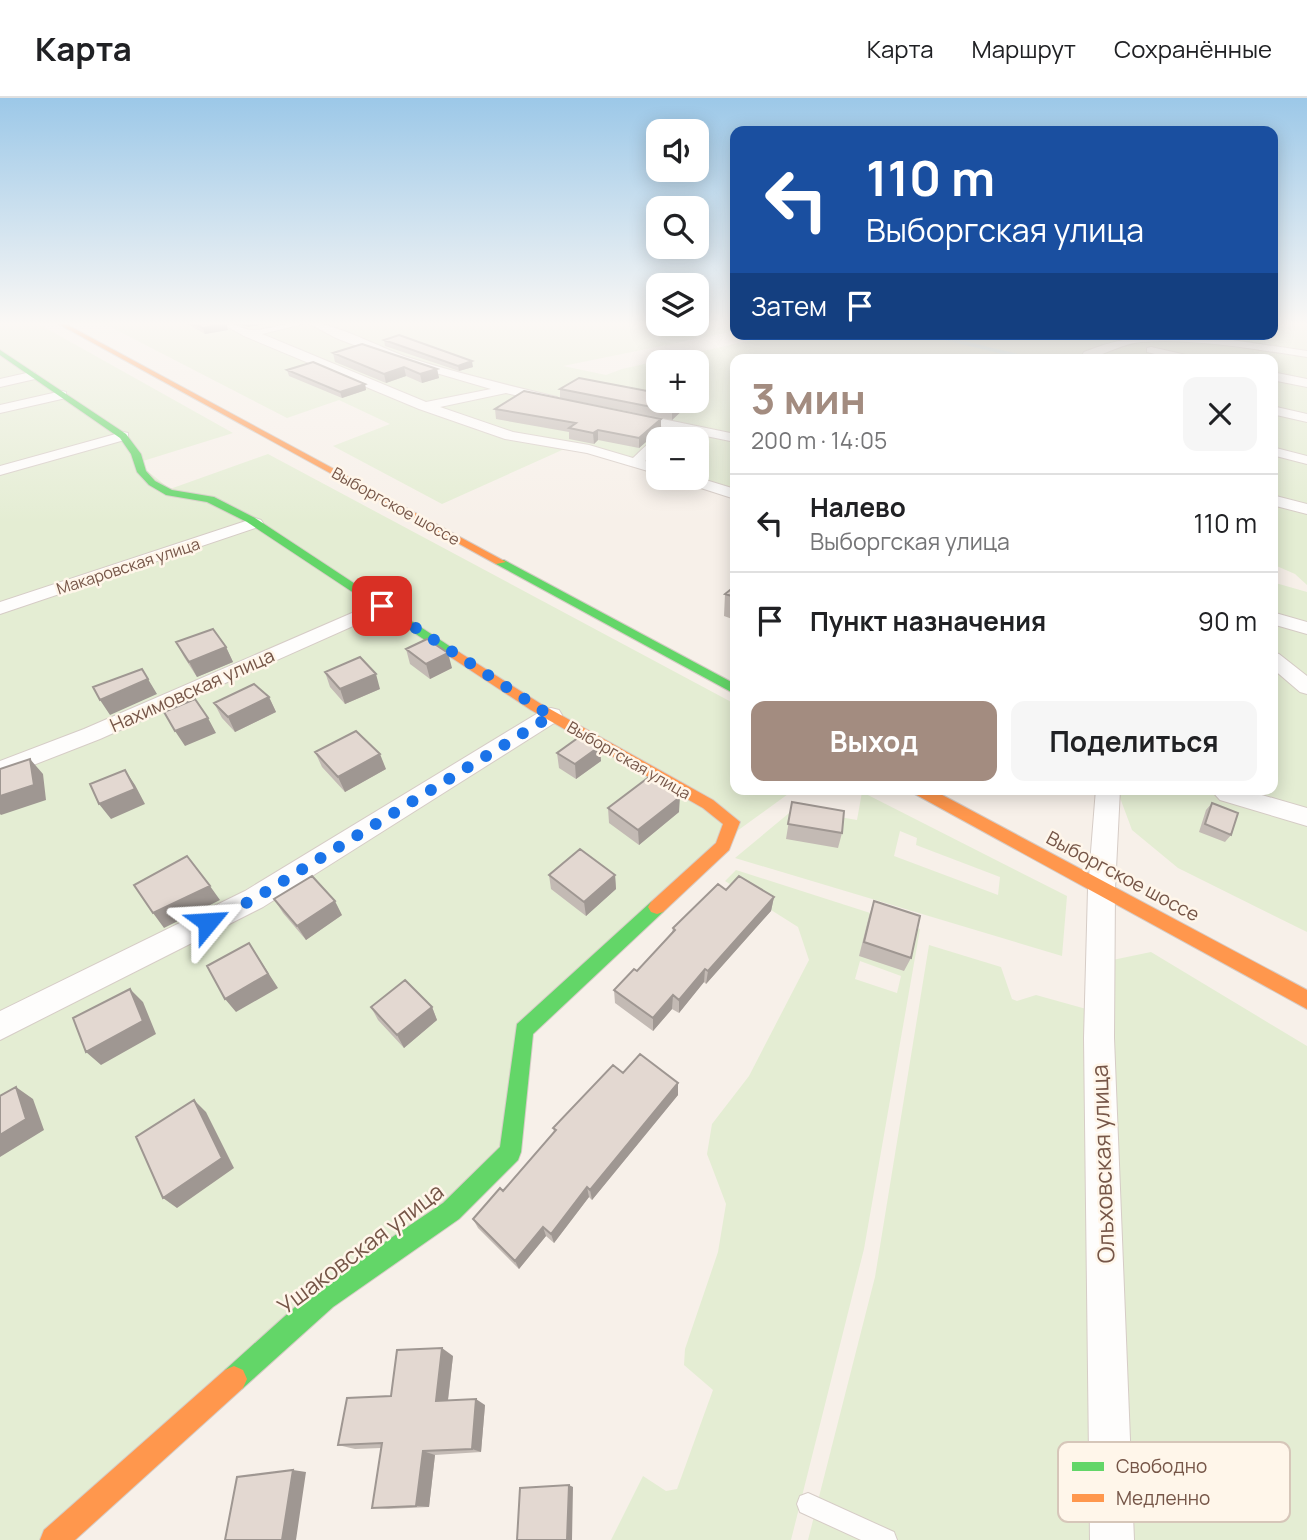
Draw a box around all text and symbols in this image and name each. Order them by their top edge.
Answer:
text: Карта [35,26,132,71]
text: Карта [867,32,934,65]
text: Маршрут [972,32,1076,65]
text: Сохранённые [1114,32,1272,65]
map controls [646,119,709,490]
button: sound [646,119,709,182]
text: 110 m [866,144,995,211]
icon: left [751,154,842,245]
button: search [646,196,709,259]
text: Выборгская улица [866,208,1144,252]
button: layers [646,273,709,336]
icon: arrive [841,287,879,325]
text: Затем [751,288,827,324]
button: + [646,350,709,413]
text: 3 мин [751,369,866,427]
button: close [1183,377,1257,451]
text: 200 m · 14:05 [751,424,887,456]
button: − [646,427,709,490]
street label: Выборгское шоссе [328,462,464,550]
text: Налево [810,489,906,525]
icon: left [751,504,789,542]
text: 110 m [1194,505,1257,541]
text: Выборгская улица [810,525,1010,557]
street label: Макаровская улица [53,532,203,600]
pin [352,576,412,636]
icon: arrive [363,587,401,625]
icon: arrive [751,602,789,640]
text: Пункт назначения [810,603,1046,639]
text: 90 m [1198,603,1257,639]
street label: Нахимовская улица [106,642,278,738]
button: Выход [751,701,997,781]
button: Поделиться [1011,701,1257,781]
street label: Выборгская улица [563,716,695,804]
street label: Выборгское шоссе [1042,825,1204,927]
position arrow [171,885,245,959]
street label: Ольховская улица [1083,1064,1121,1264]
street label: Ушаковская улица [270,1175,450,1321]
legend [1058,1442,1290,1522]
text: Свободно [1116,1453,1207,1479]
text: Медленно [1116,1485,1210,1511]

